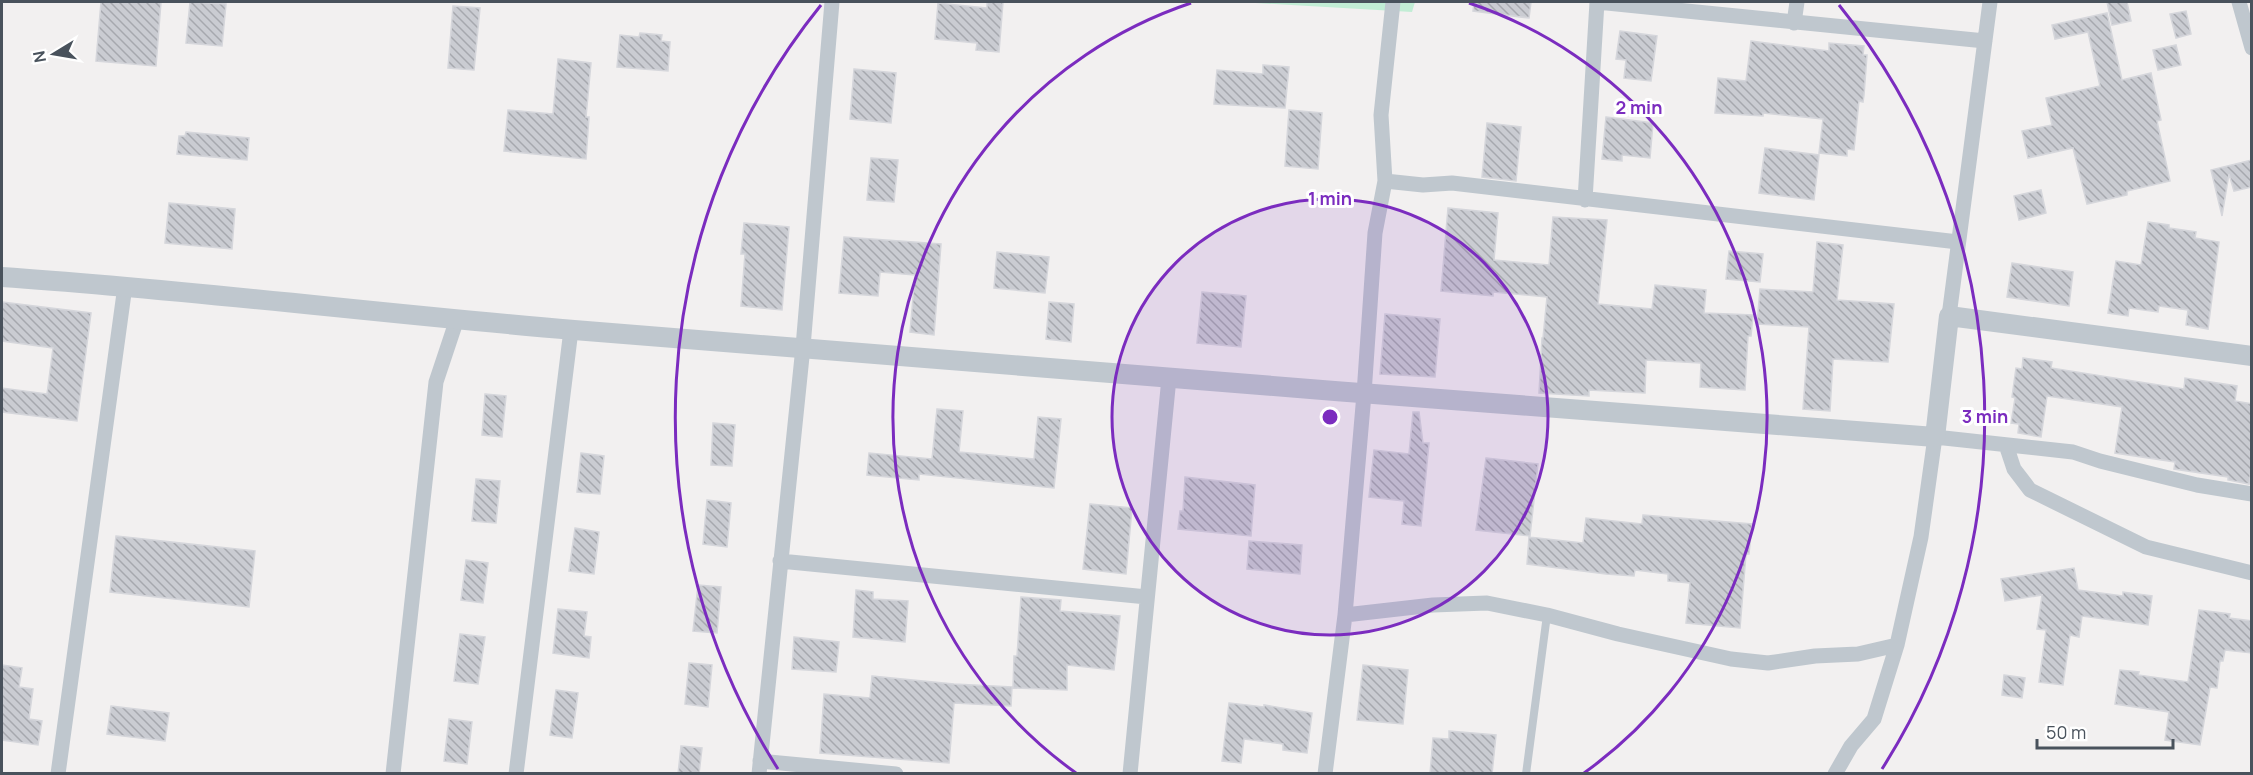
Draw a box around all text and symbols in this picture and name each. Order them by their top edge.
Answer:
north arrow [24,24,84,84]
text: N [27,49,51,65]
text: 2 min [1616,95,1662,119]
text: 1 min [1308,186,1352,210]
text: 3 min [1962,404,2008,428]
centre of rings [1320,407,1340,427]
scale bar [2037,712,2174,750]
text: 50 m [2046,720,2086,744]

